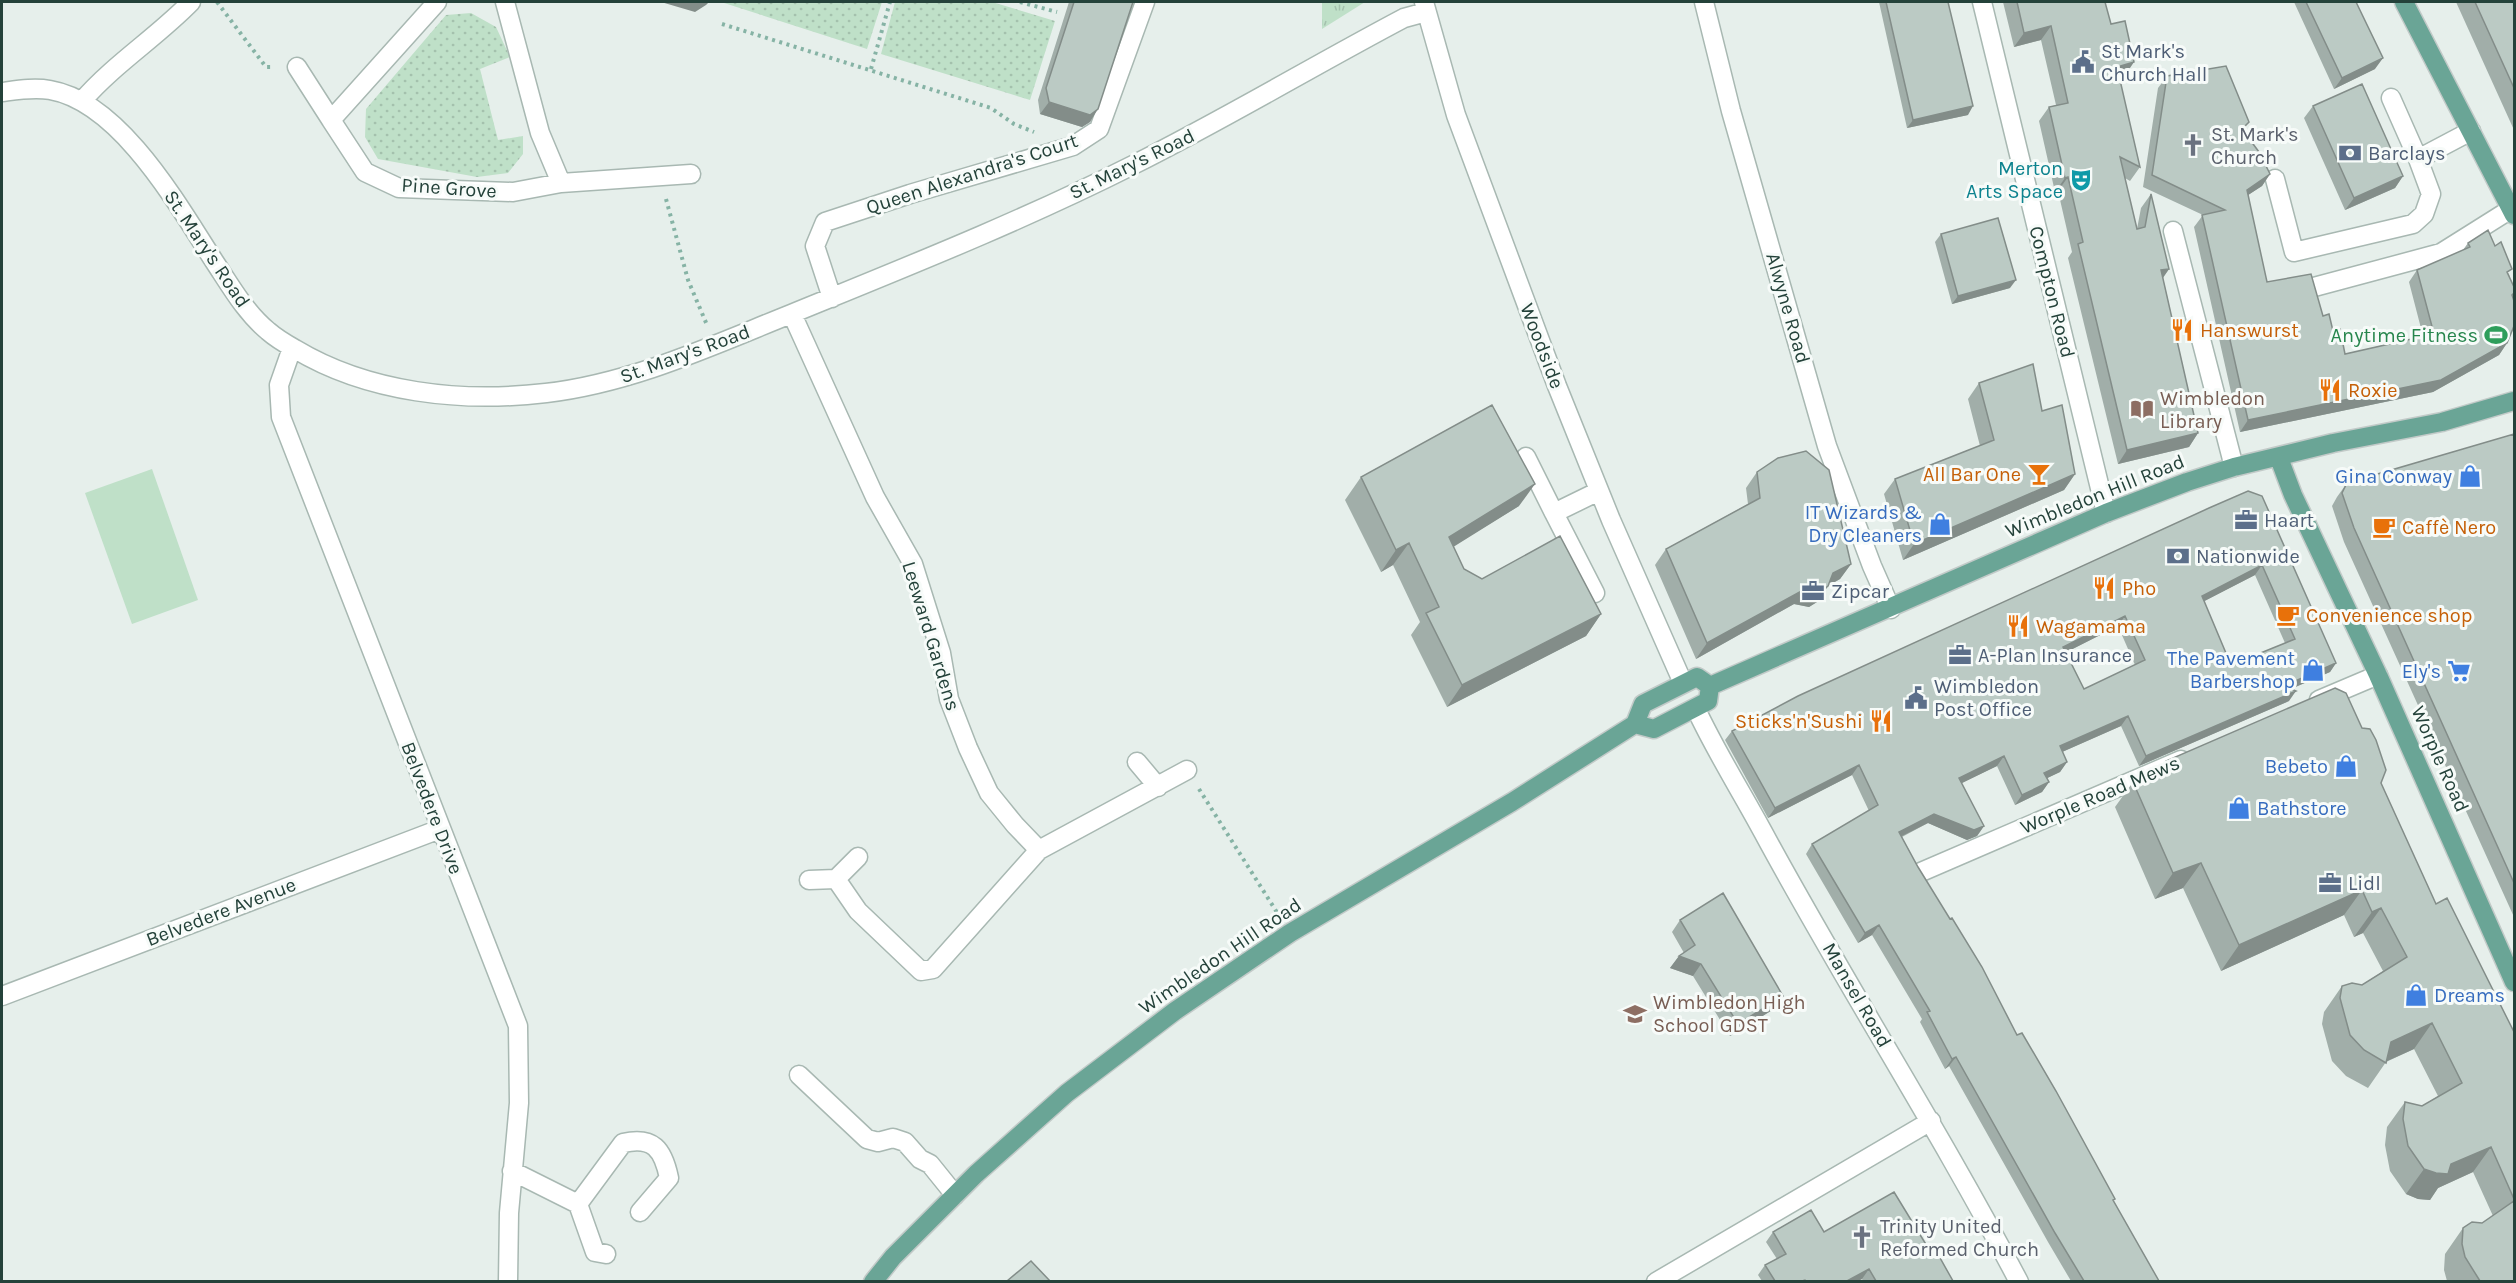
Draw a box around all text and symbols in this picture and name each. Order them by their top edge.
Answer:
place label: St Mark's Church Hall [2101,40,2207,86]
public building icon: St Mark's Church Hall [2070,49,2096,75]
place label: St. Mark's Church [2211,123,2299,169]
street label: St. Mary's Road [1066,124,1198,204]
street label: Queen Alexandra's Court [863,129,1081,219]
church icon: St. Mark's Church [2180,132,2206,158]
bank icon: Barclays [2337,140,2363,166]
place label: Barclays [2368,142,2445,165]
place label: Merton Arts Space [1966,157,2063,203]
theatre icon: Merton Arts Space [2068,167,2094,193]
street label: Pine Grove [401,173,497,203]
street label: St. Mary's Road [159,186,255,312]
street label: Compton Road [2025,224,2079,360]
street label: Alwyne Road [1761,250,1815,366]
street label: Woodside [1515,300,1569,392]
restaurant icon: Hanswurst [2169,317,2195,343]
place label: Hanswurst [2200,319,2299,342]
street label: St. Mary's Road [617,320,753,388]
sports icon: Anytime Fitness [2483,322,2509,348]
place label: Anytime Fitness [2331,324,2478,347]
restaurant icon: Roxie [2317,377,2343,403]
place label: Roxie [2348,379,2398,402]
place label: Wimbledon Library [2160,387,2265,433]
library icon: Wimbledon Library [2129,396,2155,422]
street label: Wimbledon Hill Road [2002,450,2188,542]
bar icon: All Bar One [2026,461,2052,487]
place label: All Bar One [1923,463,2021,486]
shop icon: Gina Conway [2457,463,2483,489]
place label: Gina Conway [2335,465,2452,488]
place label: IT Wizards & Dry Cleaners [1805,501,1922,547]
office icon: Haart [2233,507,2259,533]
place label: Haart [2264,509,2315,532]
shop icon: IT Wizards & Dry Cleaners [1927,511,1953,537]
cafe icon: Caffè Nero [2371,514,2397,540]
place label: Caffè Nero [2402,516,2496,539]
bank icon: Nationwide [2165,543,2191,569]
place label: Nationwide [2196,545,2300,568]
street label: Leeward Gardens [897,559,965,713]
restaurant icon: Pho [2091,575,2117,601]
place label: Pho [2122,577,2156,600]
office icon: Zipcar [1800,578,1826,604]
place label: Zipcar [1831,580,1890,603]
cafe icon: Convenience shop [2275,602,2301,628]
place label: Convenience shop [2306,604,2473,627]
restaurant icon: Wagamama [2005,613,2031,639]
place label: Wagamama [2036,615,2146,638]
office icon: A-Plan Insurance [1947,642,1973,668]
place label: A-Plan Insurance [1978,644,2132,667]
place label: The Pavement Barbershop [2167,647,2295,693]
shop icon: The Pavement Barbershop [2300,657,2326,683]
supermarket icon: Ely's [2446,658,2472,684]
place label: Ely's [2402,660,2441,683]
place label: Wimbledon Post Office [1934,675,2039,721]
public building icon: Wimbledon Post Office [1903,685,1929,711]
street label: Worple Road [2406,702,2474,816]
restaurant icon: Sticks'n'Sushi [1868,708,1894,734]
place label: Sticks'n'Sushi [1735,710,1863,733]
street label: Belvedere Drive [396,739,468,877]
street label: Worple Road Mews [2017,751,2183,839]
shop icon: Bebeto [2333,753,2359,779]
place label: Bebeto [2265,755,2328,778]
shop icon: Bathstore [2226,795,2252,821]
place label: Bathstore [2257,797,2347,820]
office icon: Lidl [2317,870,2343,896]
place label: Lidl [2348,872,2381,895]
street label: Belvedere Avenue [143,873,299,951]
street label: Wimbledon Hill Road [1134,893,1306,1019]
street label: Mansel Road [1818,938,1896,1052]
shop icon: Dreams [2403,982,2429,1008]
place label: Dreams [2434,984,2505,1007]
place label: Wimbledon High School GDST [1653,991,1806,1037]
school or university icon: Wimbledon High School GDST [1622,1001,1648,1027]
place label: Trinity United Reformed Church [1880,1215,2039,1261]
church icon: Trinity United Reformed Church [1849,1224,1875,1250]

